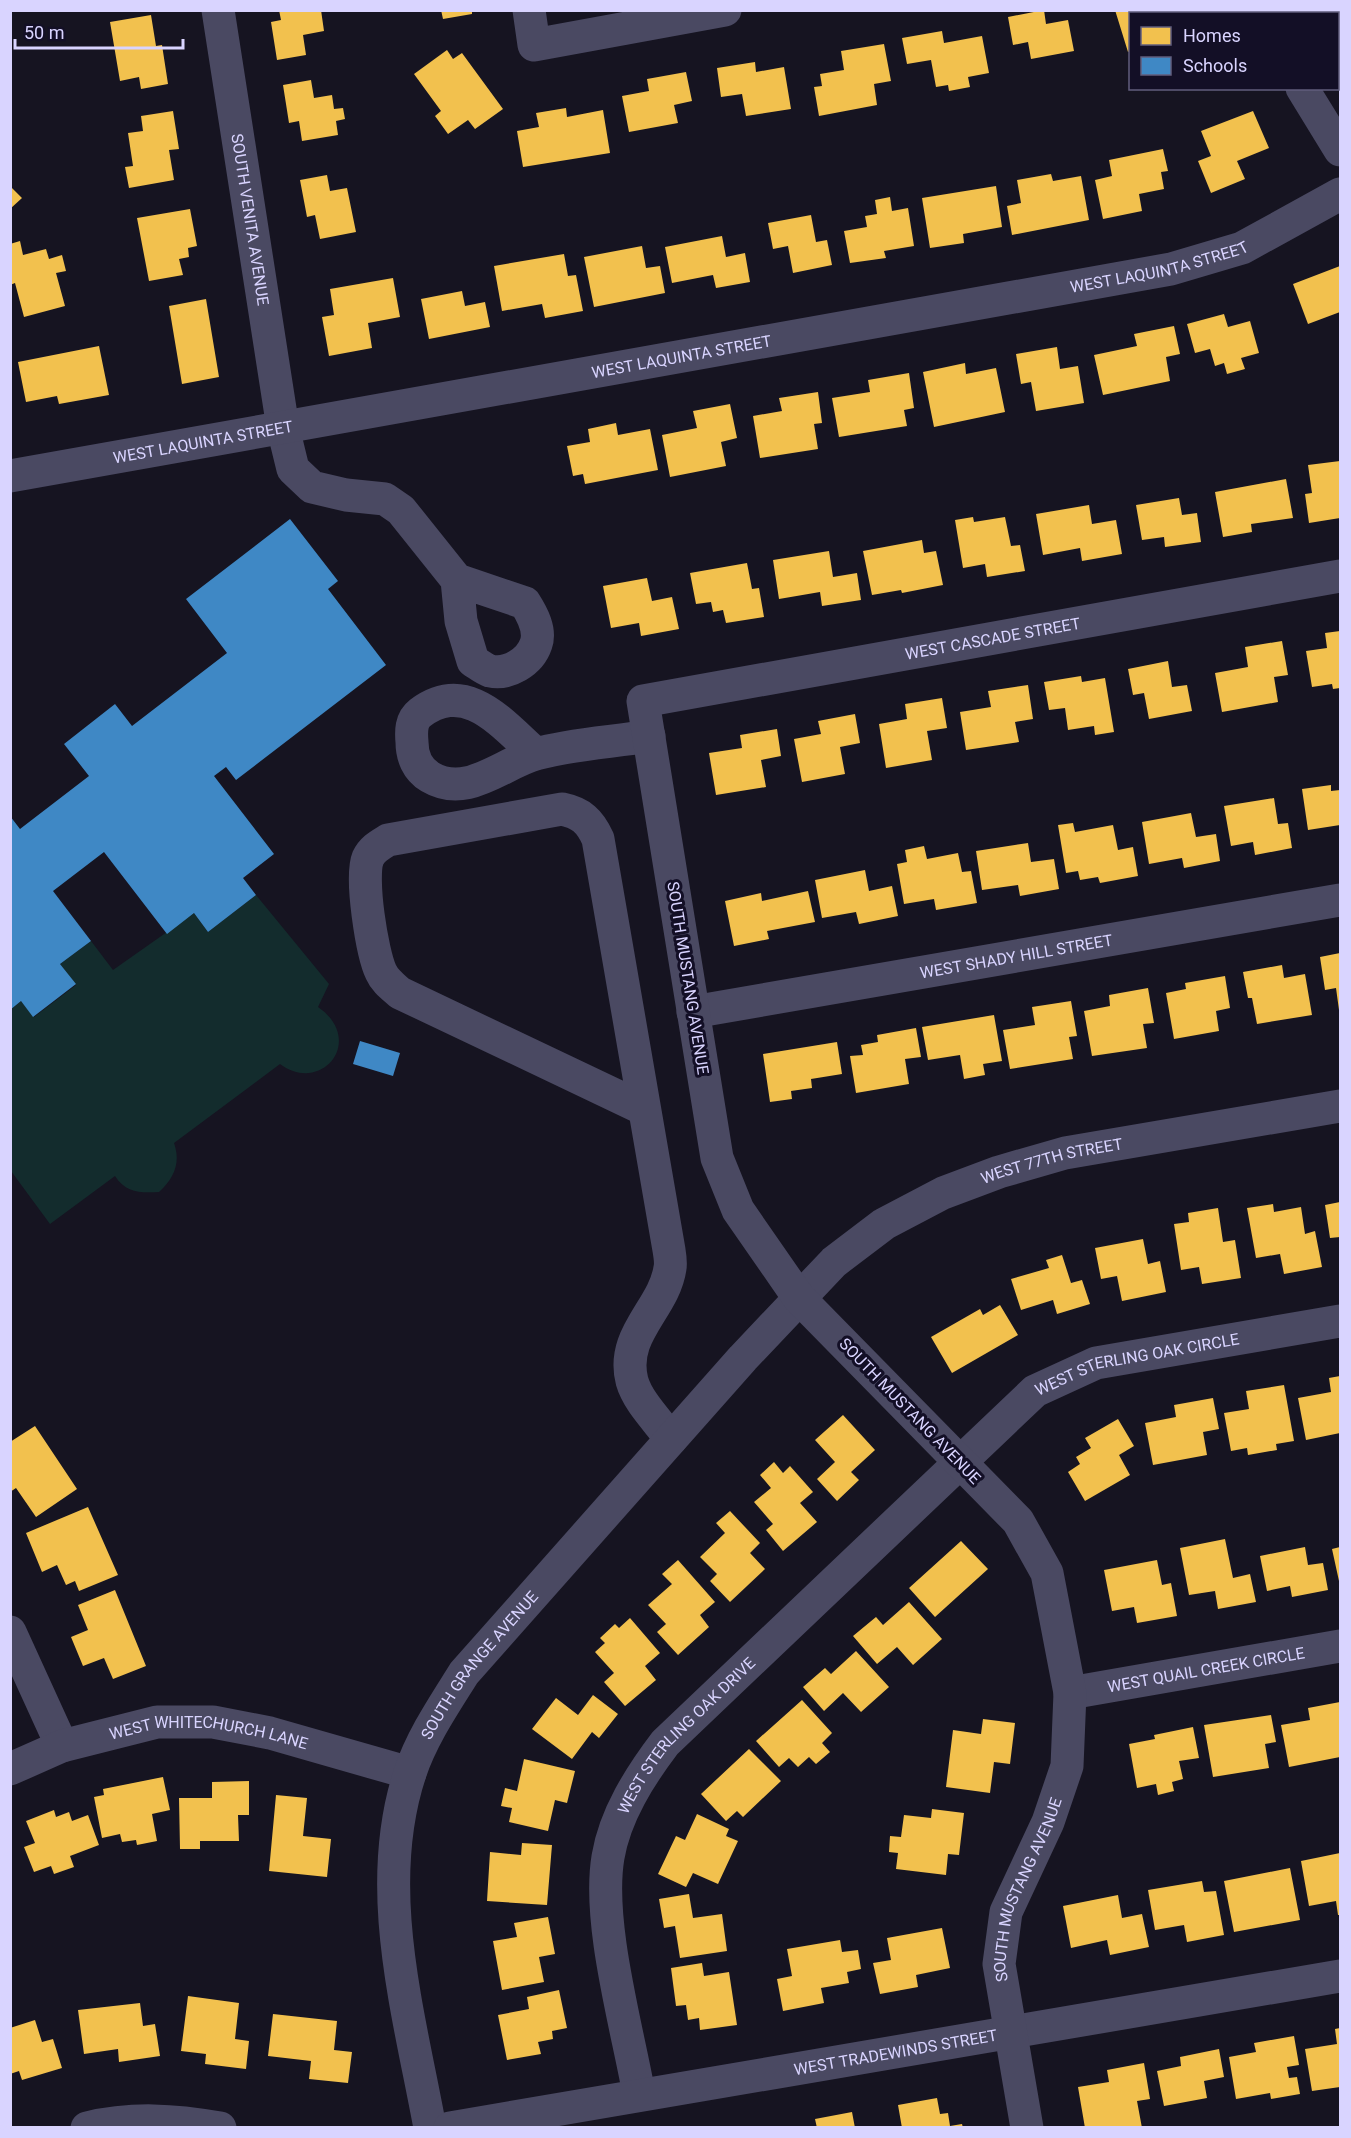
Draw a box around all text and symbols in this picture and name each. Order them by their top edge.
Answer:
scale bar [15,12,183,50]
legend [1129,12,1339,90]
text: 50 m [24,22,64,43]
text: Homes [1183,25,1241,46]
text: Schools [1183,55,1247,76]
street label: SOUTH VENITA AVENUE [228,132,273,307]
street label: WEST LAQUINTA STREET [1069,237,1252,296]
street label: WEST LAQUINTA STREET [590,331,773,382]
street label: WEST LAQUINTA STREET [112,416,295,467]
street label: WEST CASCADE STREET [904,613,1082,663]
street label: SOUTH MUSTANG AVENUE [663,880,713,1076]
street label: WEST SHADY HILL STREET [918,930,1114,982]
street label: WEST 77TH STREET [978,1134,1124,1188]
street label: WEST STERLING OAK CIRCLE [1032,1329,1241,1399]
street label: SOUTH MUSTANG AVENUE [835,1334,985,1488]
street label: SOUTH GRANGE AVENUE [417,1587,542,1743]
street label: WEST QUAIL CREEK CIRCLE [1106,1643,1306,1696]
street label: WEST STERLING OAK DRIVE [613,1653,759,1817]
street label: WEST WHITECHURCH LANE [107,1713,310,1753]
street label: SOUTH MUSTANG AVENUE [989,1795,1065,1983]
street label: WEST TRADEWINDS STREET [792,2025,999,2079]

